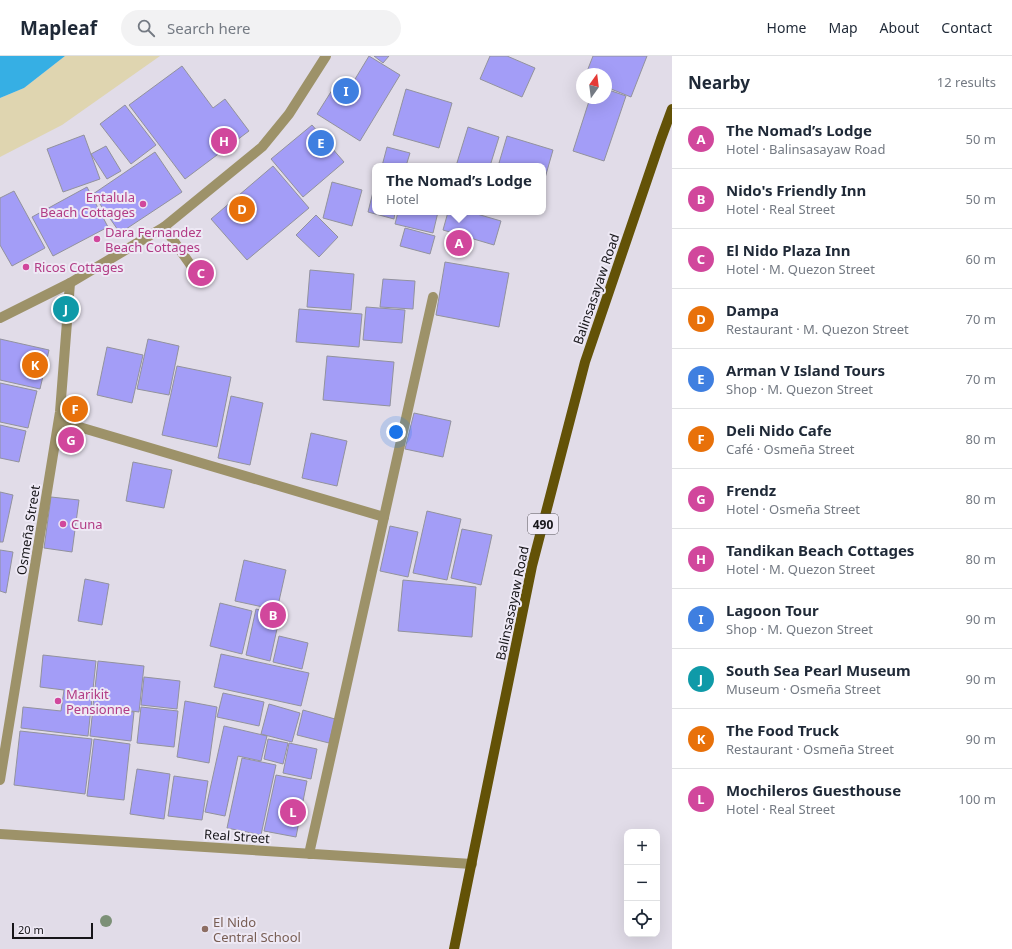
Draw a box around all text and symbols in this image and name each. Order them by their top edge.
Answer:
search box [121,10,401,46]
text: Mapleaf [20,15,97,41]
icon: search [135,17,157,39]
text: Search here [167,18,251,38]
text: Home [767,18,806,37]
text: Map [828,18,858,37]
text: About [880,18,919,37]
text: Contact [941,18,992,37]
north arrow [576,68,612,104]
text: Nearby [688,71,750,94]
text: 12 results [937,73,996,91]
pin: I [333,76,359,106]
text: The Nomad’s Lodge [726,120,872,140]
pin: H [211,126,237,156]
pin: E [308,128,334,158]
text: A [697,130,706,148]
text: 50 m [966,130,996,148]
text: Hotel · Balinsasayaw Road [726,140,885,158]
popup [372,163,546,215]
text: The Nomad’s Lodge [386,170,532,190]
text: Nido's Friendly Inn [726,180,866,200]
place label: Entalula Beach Cottages [40,188,135,221]
text: Hotel [386,190,419,208]
text: B [697,190,705,208]
text: 50 m [966,190,996,208]
pin: D [229,194,255,224]
marker: Entalula Beach Cottages [138,199,148,209]
text: Hotel · Real Street [726,200,835,218]
place label: Dara Fernandez Beach Cottages [105,223,202,256]
pin: A [446,228,472,258]
street label: Balinsasayaw Road [569,231,623,347]
marker: Dara Fernandez Beach Cottages [92,234,102,244]
text: El Nido Plaza Inn [726,240,851,260]
text: C [697,250,705,268]
text: 60 m [966,250,996,268]
place label: Ricos Cottages [34,258,123,276]
pin: C [188,258,214,288]
text: Hotel · M. Quezon Street [726,260,875,278]
marker: Ricos Cottages [21,262,31,272]
pin: J [53,294,79,324]
text: Dampa [726,300,779,320]
text: D [696,310,706,328]
text: 70 m [966,310,996,328]
text: Restaurant · M. Quezon Street [726,320,909,338]
pin: K [22,350,48,380]
text: Arman V Island Tours [726,360,885,380]
text: E [697,370,705,388]
text: 70 m [966,370,996,388]
text: Shop · M. Quezon Street [726,380,873,398]
pin: F [62,394,88,424]
text: Deli Nido Cafe [726,420,832,440]
your location [386,422,406,442]
pin: G [58,425,84,455]
text: F [697,430,705,448]
text: 80 m [966,430,996,448]
text: Café · Osmeña Street [726,440,854,458]
text: Frendz [726,480,776,500]
street label: Osmeña Street [12,483,44,576]
text: G [696,490,706,508]
text: 80 m [966,490,996,508]
text: Hotel · Osmeña Street [726,500,860,518]
road number: 490 [528,514,558,534]
place label: Cuna [71,515,103,533]
marker: Cuna [58,519,68,529]
text: Tandikan Beach Cottages [726,540,914,560]
street label: Balinsasayaw Road [491,544,533,662]
text: H [696,550,706,568]
text: 80 m [966,550,996,568]
text: Hotel · M. Quezon Street [726,560,875,578]
pin: B [260,600,286,630]
text: Lagoon Tour [726,600,819,620]
text: I [698,610,704,628]
text: 90 m [966,610,996,628]
text: Shop · M. Quezon Street [726,620,873,638]
text: South Sea Pearl Museum [726,660,911,680]
text: J [699,670,703,688]
text: 90 m [966,670,996,688]
text: Museum · Osmeña Street [726,680,881,698]
place label: Marikit Pensionne [66,685,130,718]
marker: Marikit Pensionne [53,696,63,706]
text: The Food Truck [726,720,839,740]
text: K [697,730,705,748]
text: 90 m [966,730,996,748]
text: Restaurant · Osmeña Street [726,740,894,758]
text: Mochileros Guesthouse [726,780,901,800]
text: L [697,790,705,808]
text: 100 m [958,790,996,808]
pin: L [280,797,306,827]
text: Hotel · Real Street [726,800,835,818]
street label: Real Street [204,825,271,847]
map controls [624,829,660,937]
button: + [624,829,660,865]
button: − [624,865,660,901]
button: locate [624,901,660,937]
place label: El Nido Central School [213,913,301,946]
scale bar [12,921,93,940]
text: 20 m [18,922,44,937]
marker: El Nido Central School [200,924,210,934]

